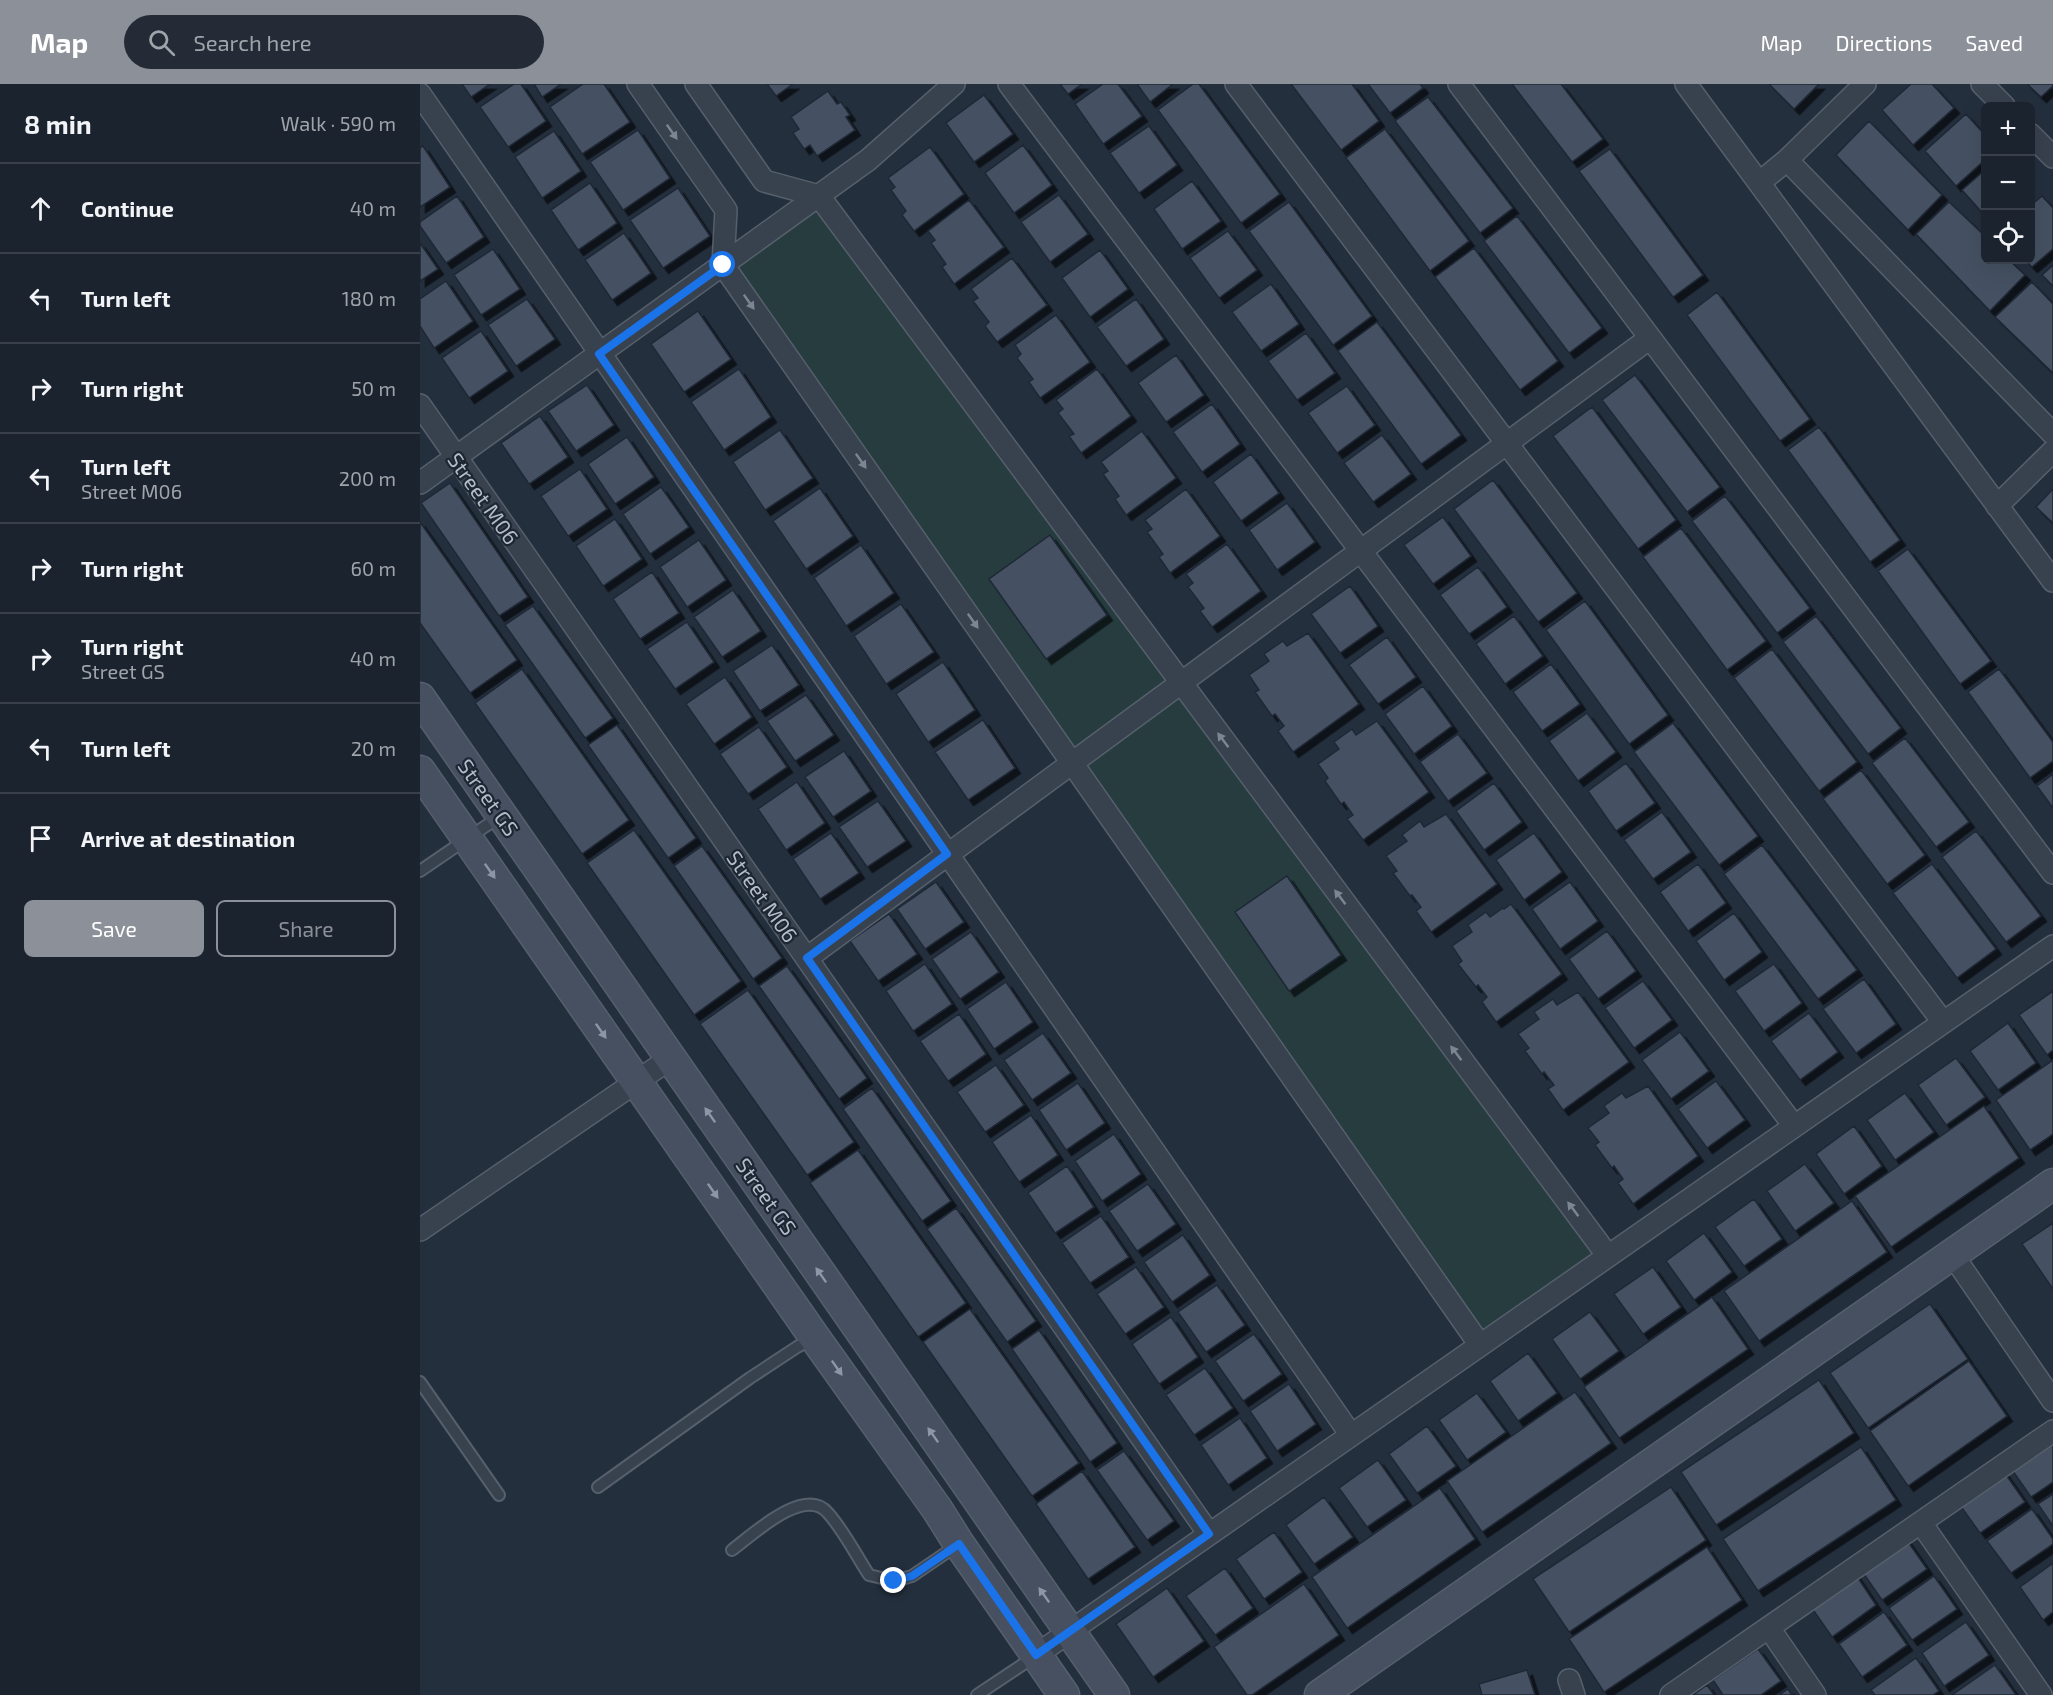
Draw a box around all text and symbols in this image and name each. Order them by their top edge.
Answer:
search box [124,15,544,69]
text: Map [30,25,88,59]
icon: search [145,26,178,59]
text: Search here [193,29,312,55]
text: Map [1760,30,1803,55]
text: Directions [1836,30,1932,55]
text: Saved [1965,30,2023,55]
map controls [1981,102,2035,264]
button: + [1981,102,2035,156]
text: 8 min [24,108,92,139]
text: Walk · 590 m [281,111,396,135]
one-way arrow [666,124,677,140]
button: − [1981,156,2035,210]
icon: ahead [24,192,57,225]
text: Continue [81,195,174,221]
text: 40 m [350,196,396,220]
button: locate [1981,210,2035,264]
route start [709,251,735,277]
icon: left [24,282,57,315]
text: Turn left [81,285,170,311]
text: 180 m [342,286,396,310]
one-way arrow [743,293,755,309]
icon: right [24,372,57,405]
text: Turn right [81,375,183,401]
text: 50 m [351,376,396,400]
street label: Street M06 [443,447,525,549]
text: Turn left [81,453,170,479]
one-way arrow [855,453,867,469]
icon: left [24,462,57,495]
text: 200 m [339,466,396,490]
text: Street M06 [81,479,182,503]
icon: right [24,552,57,585]
text: Turn right [81,555,183,581]
text: 60 m [351,556,396,580]
one-way arrow [967,613,978,629]
text: Turn right [81,633,183,659]
icon: right [24,642,57,675]
text: 40 m [350,646,396,670]
text: Street GS [81,659,165,683]
icon: left [24,732,57,765]
one-way arrow [1217,733,1229,749]
text: Turn left [81,735,170,761]
text: 20 m [351,736,396,760]
street label: Street GS [454,754,524,840]
icon: arrive [24,822,57,855]
text: Arrive at destination [81,825,295,851]
street label: Street M06 [722,845,804,947]
one-way arrow [484,863,495,879]
one-way arrow [1334,889,1346,904]
button: Save [24,900,204,957]
button: Share [216,900,396,957]
one-way arrow [595,1023,606,1039]
one-way arrow [1450,1045,1462,1061]
one-way arrow [705,1107,716,1123]
street label: Street GS [732,1153,802,1239]
one-way arrow [707,1183,718,1199]
one-way arrow [1567,1202,1579,1217]
one-way arrow [816,1267,827,1283]
one-way arrow [831,1359,843,1375]
one-way arrow [928,1427,939,1443]
route end [880,1567,906,1593]
one-way arrow [1038,1588,1050,1604]

